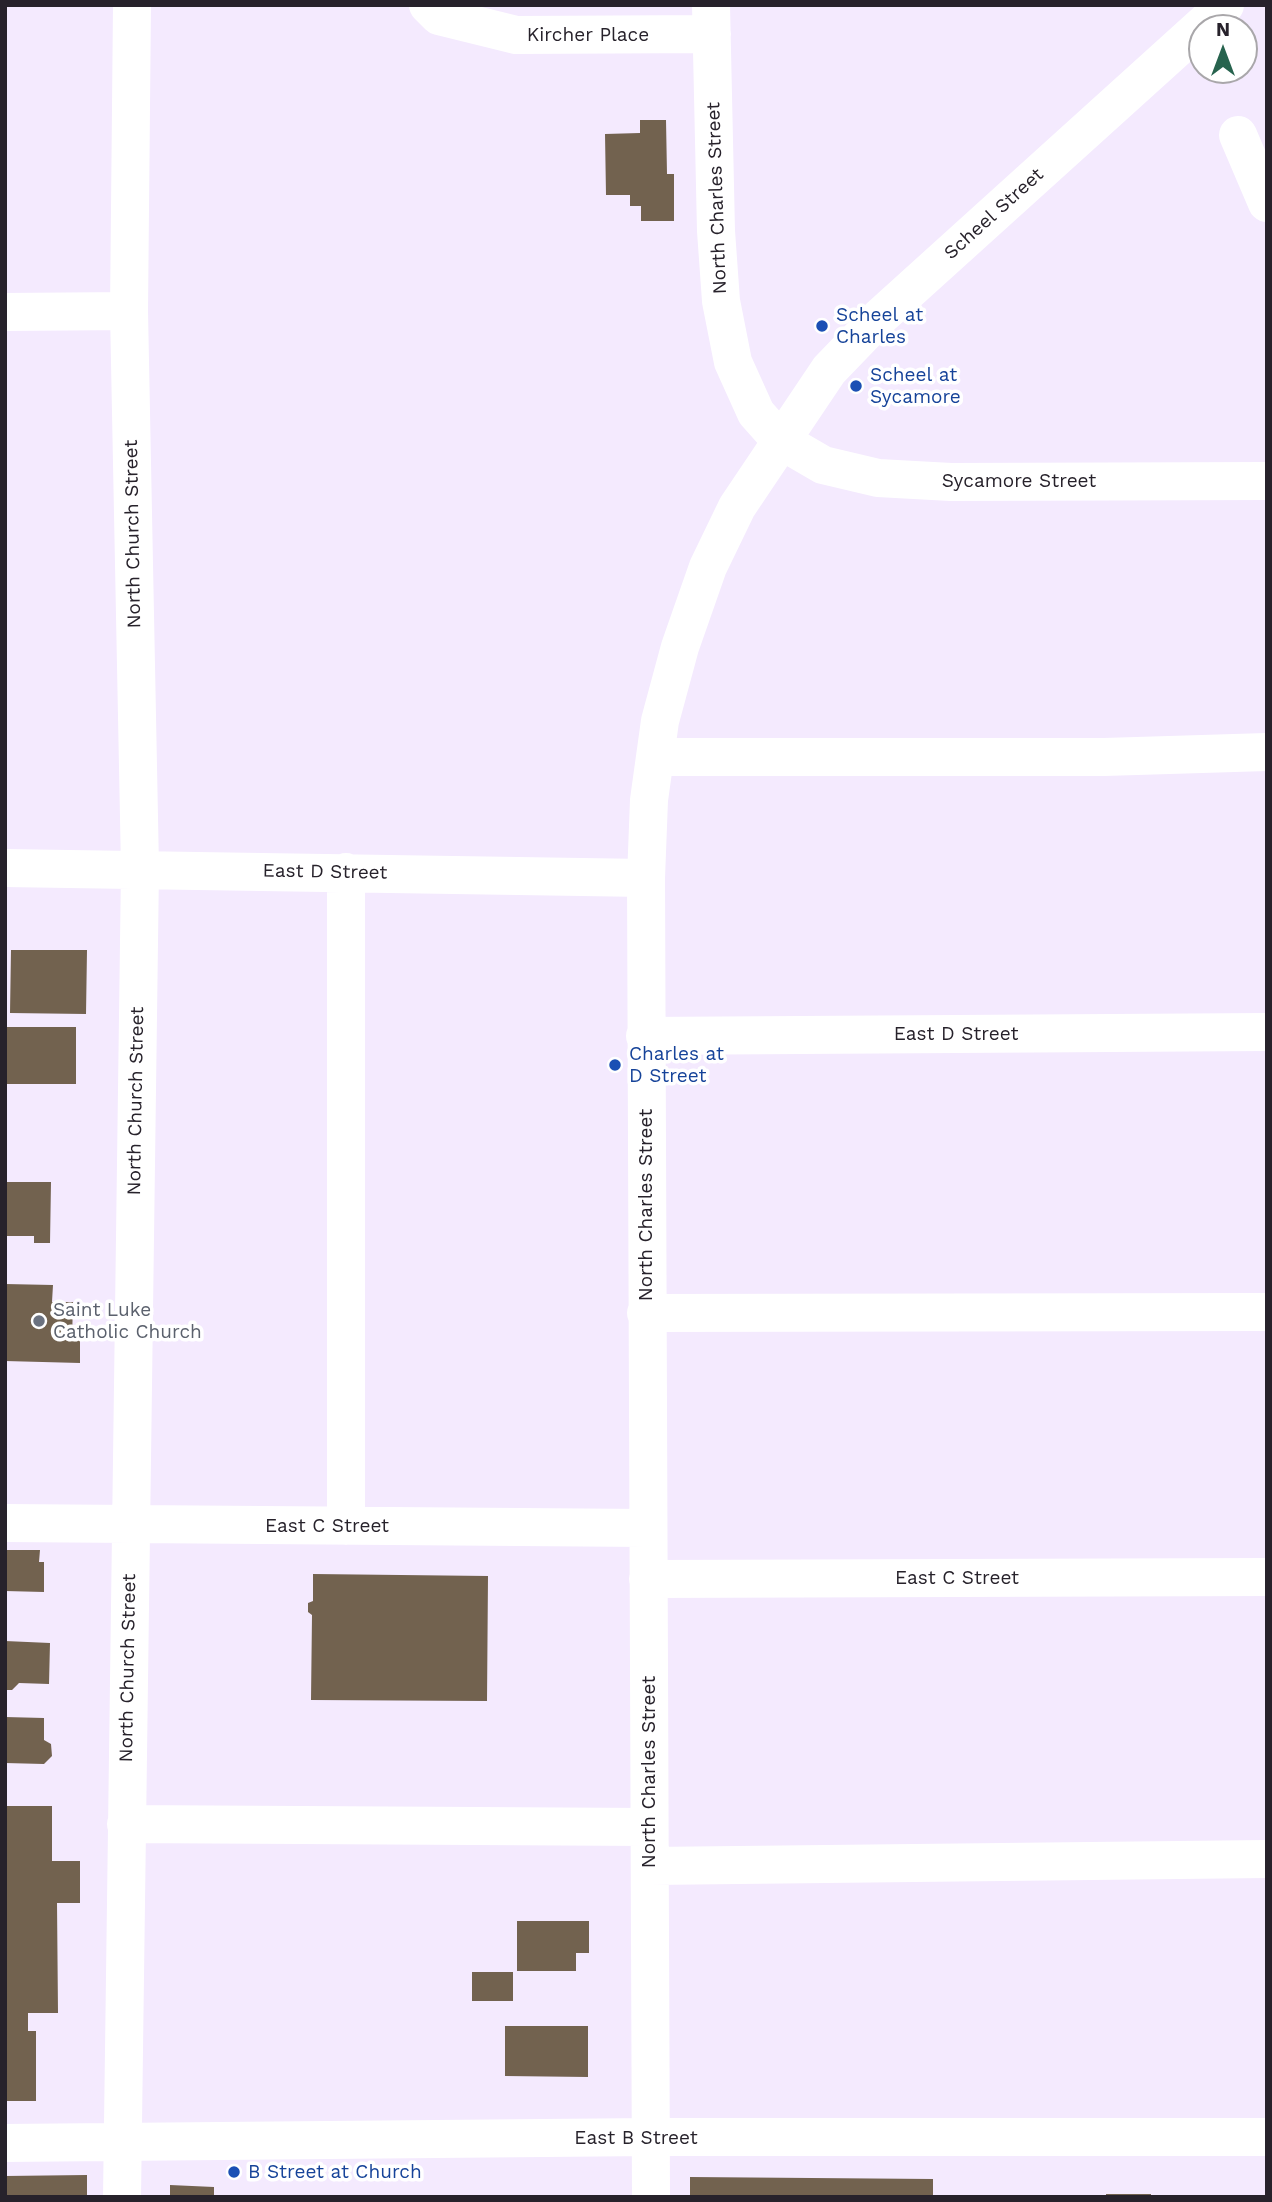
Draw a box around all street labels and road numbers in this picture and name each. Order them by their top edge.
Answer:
street label: Kircher Place [527,24,649,46]
street label: North Charles Street [702,101,732,295]
street label: Scheel Street [940,163,1048,265]
street label: North Church Street [120,440,146,628]
street label: Sycamore Street [942,470,1096,492]
street label: East D Street [262,860,388,884]
street label: North Church Street [123,1007,149,1195]
street label: East D Street [894,1023,1018,1045]
street label: North Charles Street [635,1109,657,1301]
street label: East C Street [265,1515,389,1537]
street label: East C Street [895,1567,1019,1589]
street label: North Church Street [115,1574,141,1762]
street label: North Charles Street [638,1676,660,1868]
street label: East B Street [574,2127,698,2149]

